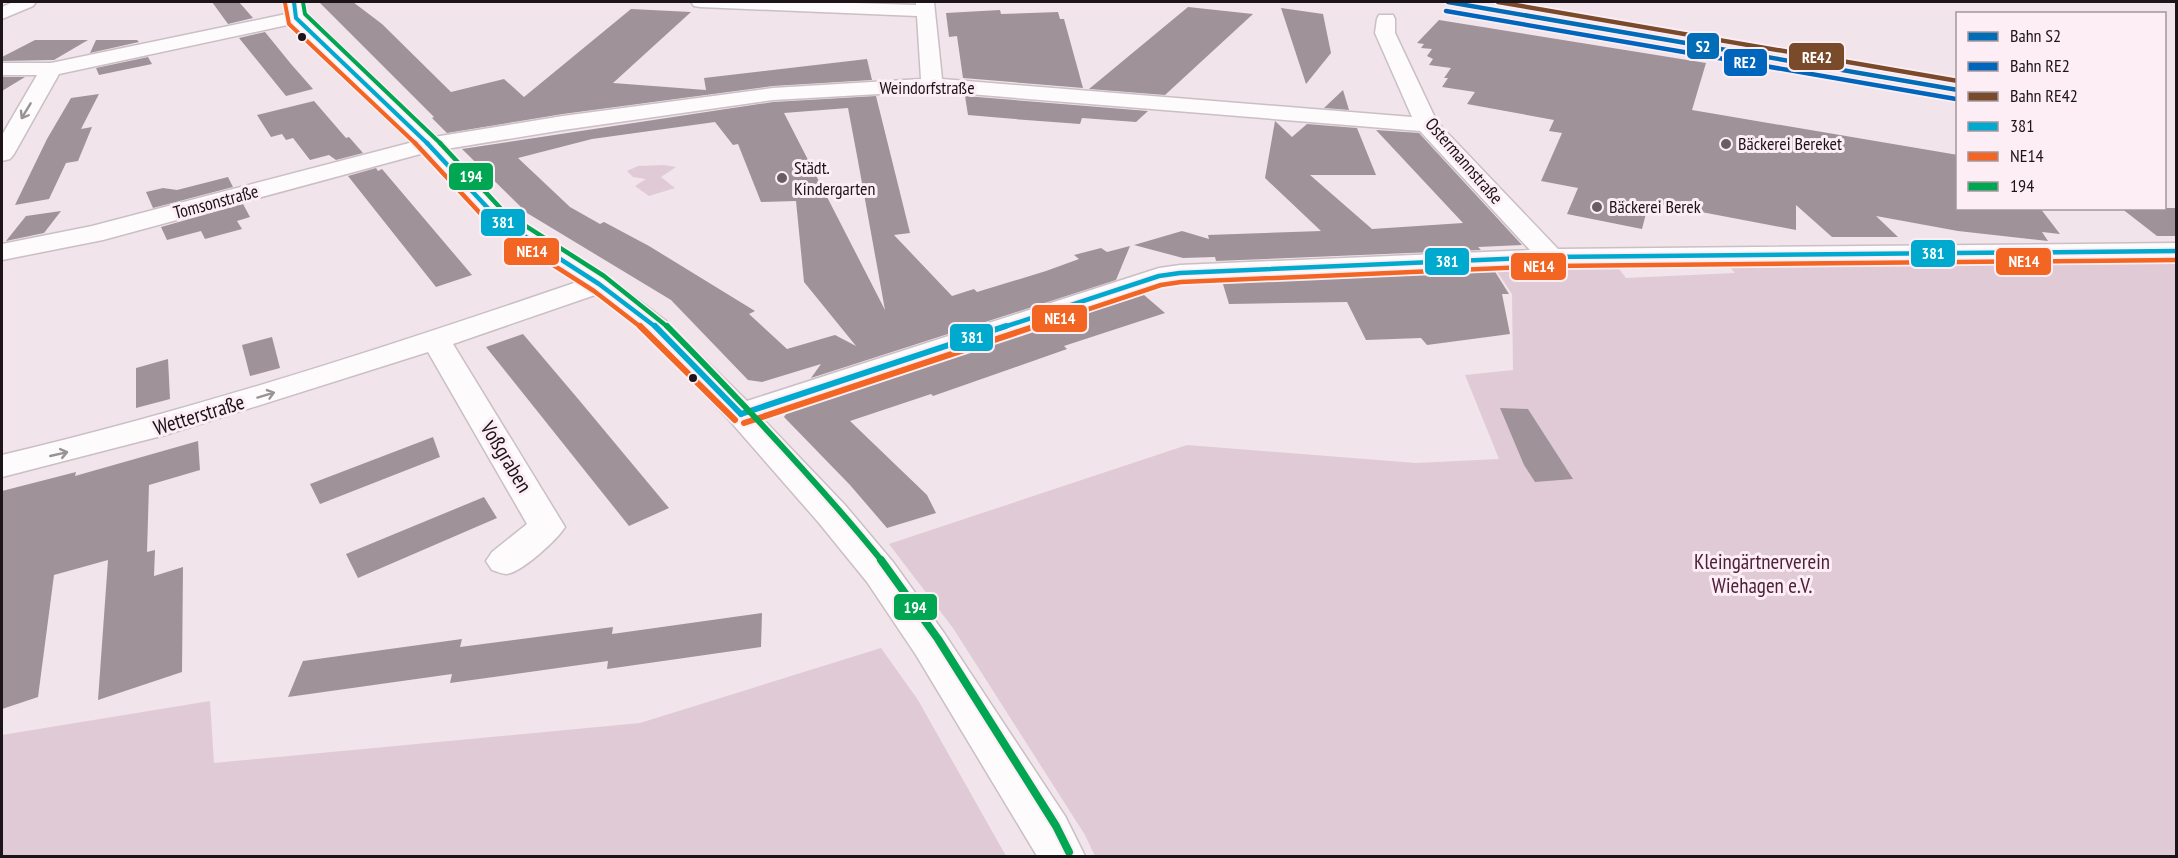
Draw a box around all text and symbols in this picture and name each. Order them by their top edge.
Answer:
legend [1956,12,2166,210]
text: Bahn S2 [2010,24,2061,47]
unlabelled marker [296,31,308,43]
line badge: S2 [1686,32,1720,60]
text: S2 [1696,36,1710,56]
line badge: RE42 [1788,42,1845,71]
text: RE42 [1802,47,1832,67]
line badge: RE2 [1723,48,1768,77]
text: RE2 [1734,52,1756,72]
text: Bahn RE2 [2010,54,2070,77]
street label: Weindorfstraße [879,76,975,99]
text: Bahn RE42 [2010,84,2078,107]
one-way arrow [20,102,32,119]
street label: Ostermannstraße [1421,113,1508,209]
text: 381 [2010,114,2034,137]
place label: Bäckerei Bereket [1738,132,1842,155]
marker: Bäckerei Bereket [1719,137,1733,151]
text: NE14 [2010,144,2044,167]
place label: Städt. Kindergarten [794,156,875,200]
line badge: 194 [448,162,494,191]
text: 194 [460,166,483,186]
marker: Städt. Kindergarten [775,171,789,185]
text: 194 [2010,174,2034,197]
street label: Tomsonstraße [171,179,261,224]
place label: Bäckerei Berek [1609,195,1701,218]
marker: Bäckerei Berek [1590,200,1604,214]
line badge: 381 [480,208,526,237]
text: 381 [492,212,514,232]
line badge: NE14 [503,237,560,266]
line badge: 381 [1910,239,1956,268]
text: NE14 [517,241,548,261]
text: 381 [1922,243,1944,263]
line badge: 381 [1424,247,1470,276]
line badge: NE14 [1995,247,2052,276]
text: 381 [1436,251,1458,271]
text: NE14 [2009,251,2040,271]
line badge: NE14 [1510,252,1567,281]
text: NE14 [1524,256,1555,276]
line badge: NE14 [1031,304,1088,333]
text: NE14 [1045,308,1076,328]
line badge: 381 [949,323,994,352]
text: 381 [961,327,983,347]
unlabelled marker [687,372,699,384]
street label: Wetterstraße [150,388,248,441]
one-way arrow [256,389,275,400]
street label: Voßgraben [474,415,538,497]
one-way arrow [49,447,68,459]
park label: Kleingärtnerverein Wiehagen e.V. [1694,548,1830,599]
line badge: 194 [893,593,938,621]
text: 194 [904,597,927,617]

